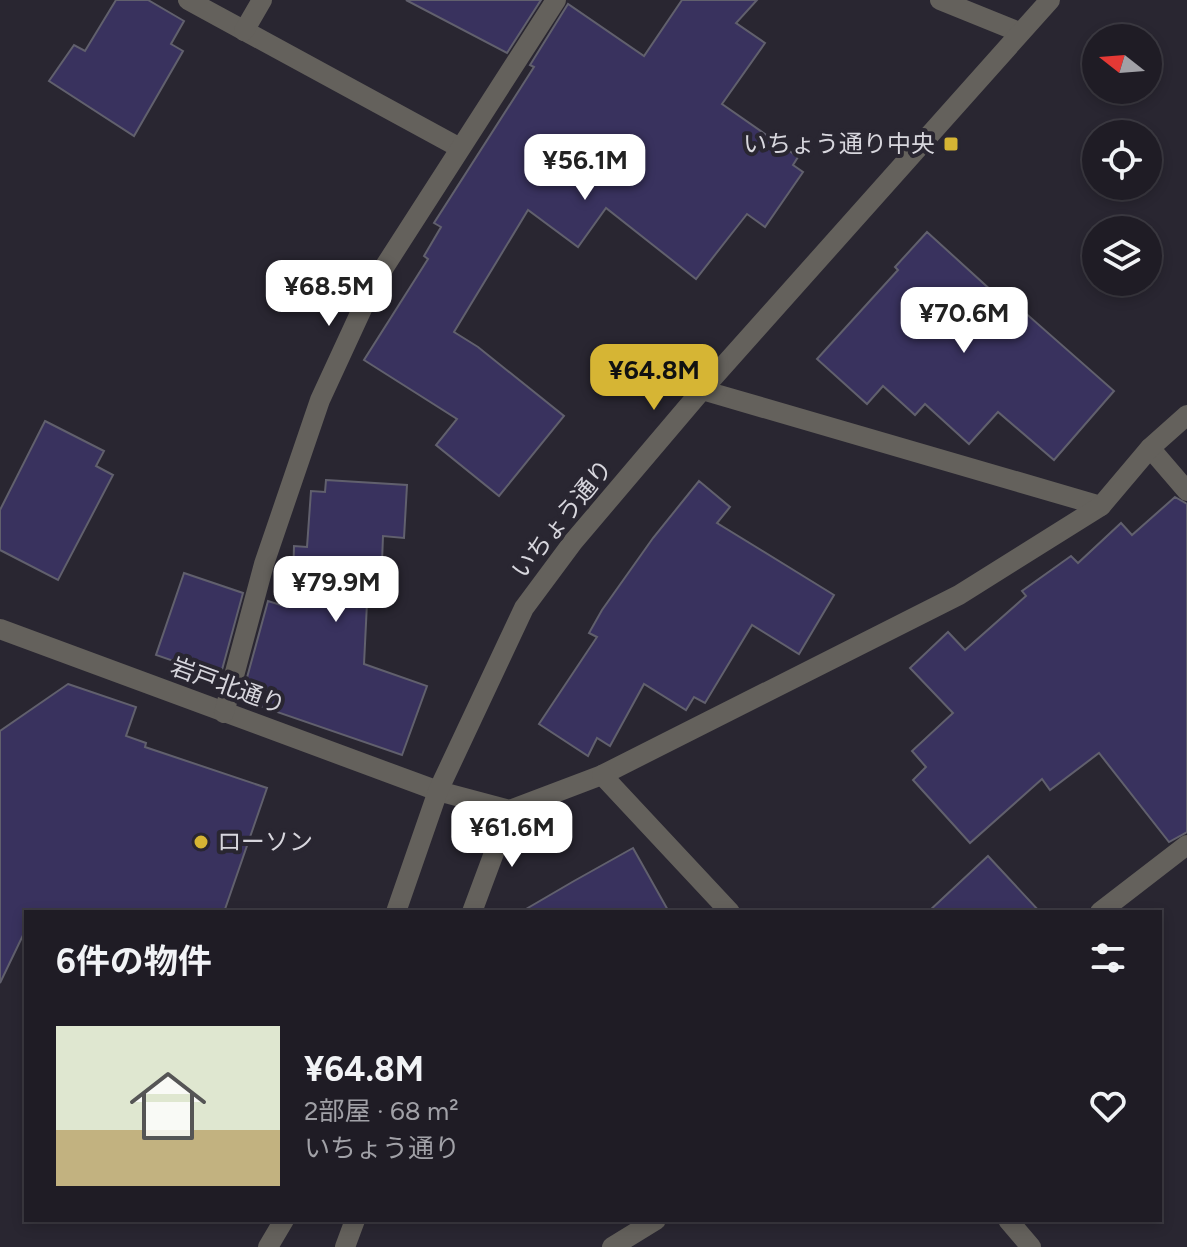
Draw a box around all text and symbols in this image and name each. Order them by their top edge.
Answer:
north arrow [1082,24,1162,104]
map controls [1082,24,1162,296]
button: locate [1082,120,1162,200]
place label: いちょう通り中央 [743,129,935,158]
pin: ¥56.1M [520,134,650,202]
marker: いちょう通り中央 [942,135,960,153]
text: ¥56.1M [542,144,628,176]
button: layers [1082,216,1162,296]
pin: ¥68.5M [264,260,394,328]
text: ¥68.5M [284,270,374,302]
pin: ¥70.6M [899,287,1029,355]
text: ¥70.6M [919,297,1009,329]
pin: ¥64.8M [589,344,719,412]
text: ¥64.8M [608,354,700,386]
street label: いちょう通り [505,454,618,584]
pin: ¥79.9M [271,556,401,624]
text: ¥79.9M [292,566,380,598]
street label: 岩戸北通り [167,651,290,720]
pin: ¥61.6M [447,801,577,869]
text: ¥61.6M [469,811,555,843]
place label: ローソン [217,827,313,856]
marker: ローソン [192,833,210,851]
icon: filters [1086,936,1130,980]
text: 6件の物件 [56,941,212,982]
text: ¥64.8M [304,1049,424,1090]
icon: home [120,1058,216,1154]
icon: heart [1086,1084,1130,1128]
text: 2部屋 · 68 m² [304,1095,459,1127]
text: いちょう通り [304,1132,460,1164]

